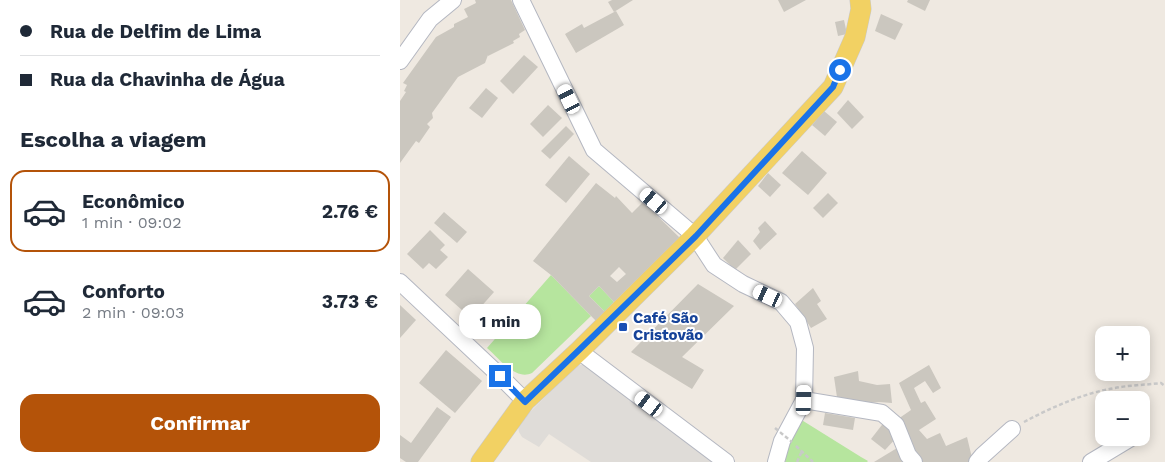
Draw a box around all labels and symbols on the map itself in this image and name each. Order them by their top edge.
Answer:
route start [829,59,851,81]
car [555,82,582,116]
car [637,186,670,216]
car [751,283,784,309]
callout: 1 min [459,304,541,338]
place label: Café São Cristovão [633,309,703,344]
marker: Café São Cristovão [617,321,629,333]
route end [489,365,511,387]
car [795,385,812,415]
car [632,389,665,419]

